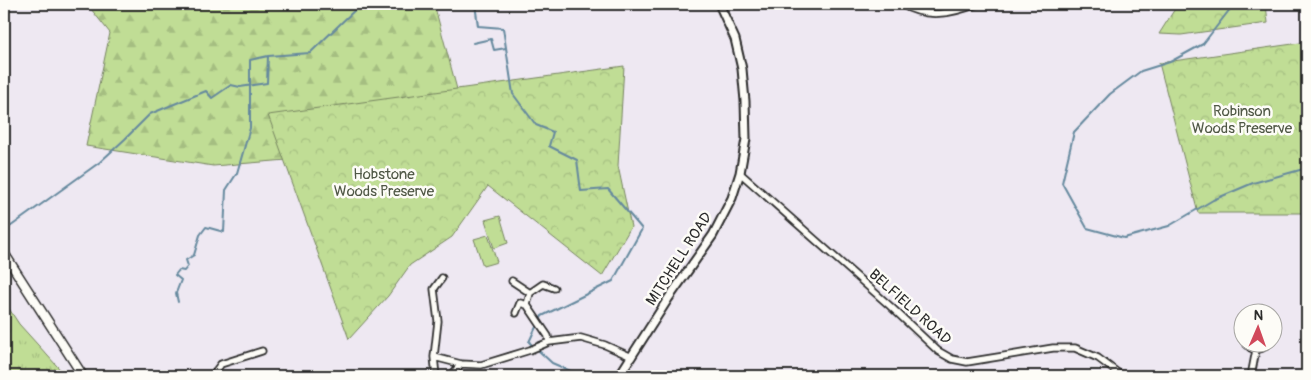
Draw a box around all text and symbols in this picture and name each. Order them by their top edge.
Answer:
park label: Robinson Woods Preserve [1192,102,1293,138]
park label: Hobstone Woods Preserve [334,165,435,201]
street label: MITCHELL ROAD [642,209,716,309]
street label: BELFIELD ROAD [865,265,955,349]
north arrow [1234,302,1284,352]
text: N [1253,307,1263,324]

